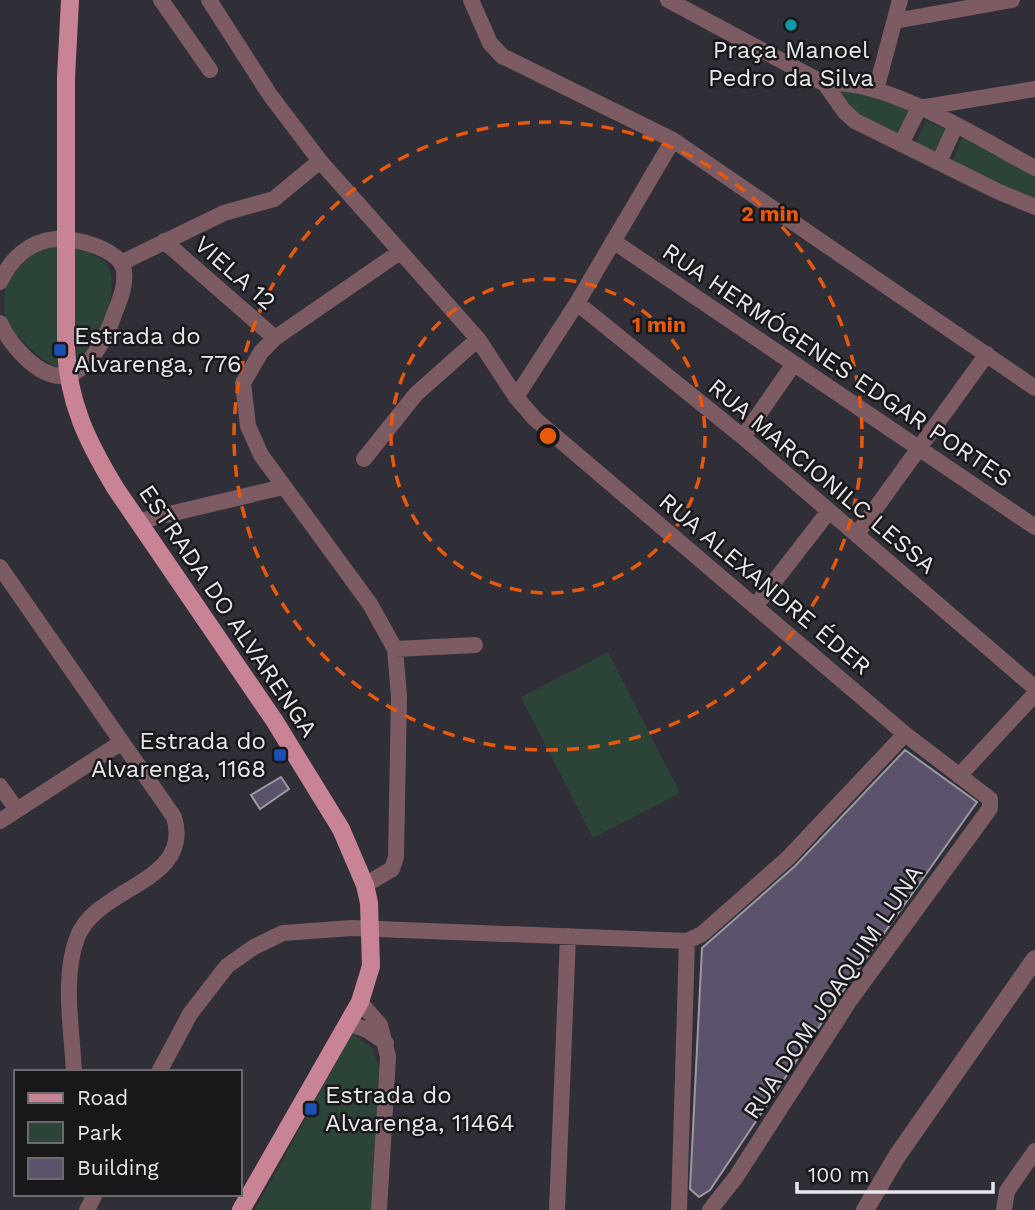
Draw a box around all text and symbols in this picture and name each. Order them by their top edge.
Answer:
marker: Praça Manoel Pedro da Silva [783,17,799,33]
place label: Praça Manoel Pedro da Silva [708,36,874,92]
text: 2 min [741,201,799,226]
street label: VIELA 12 [189,230,281,316]
street label: RUA HERMÓGENES EDGAR PORTES [657,237,1017,493]
text: 1 min [632,312,686,337]
place label: Estrada do Alvarenga, 776 [74,322,242,378]
marker: Estrada do Alvarenga, 776 [52,342,68,358]
street label: RUA MARCIONILC LESSA [703,373,942,580]
centre of rings [536,424,560,448]
street label: ESTRADA DO ALVARENGA [133,480,323,743]
street label: RUA ALEXANDRE ÉDER [653,487,877,681]
place label: Estrada do Alvarenga, 1168 [91,727,266,783]
marker: Estrada do Alvarenga, 1168 [272,747,288,763]
street label: RUA DOM JOAQUIM LUNA [737,860,929,1124]
legend [14,1070,242,1196]
place label: Estrada do Alvarenga, 11464 [325,1081,515,1137]
text: Road [77,1085,128,1110]
marker: Estrada do Alvarenga, 11464 [303,1101,319,1117]
text: Park [77,1120,122,1145]
scale bar [797,1150,993,1194]
text: Building [77,1155,159,1180]
text: 100 m [808,1162,870,1187]

